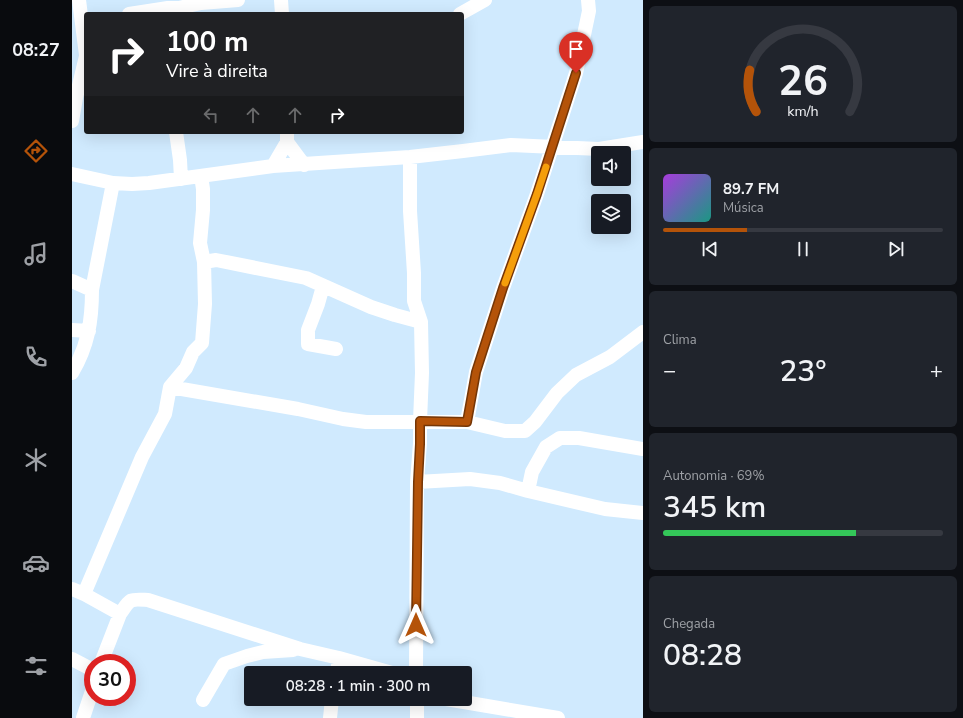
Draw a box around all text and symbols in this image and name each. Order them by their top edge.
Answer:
text: 100 m [166,23,249,61]
icon: right [100,28,152,80]
pin [559,32,593,73]
text: 08:27 [12,38,60,62]
icon: arrive [565,38,587,60]
text: 26 [778,53,828,110]
text: Vire à direita [166,59,268,83]
text: km/h [787,102,819,121]
icon: left [200,104,222,126]
icon: ahead [242,104,264,126]
icon: ahead [284,104,306,126]
icon: right [326,104,348,126]
icon: directions [22,137,50,165]
map controls [591,146,631,234]
button: sound [591,146,631,186]
text: 89.7 FM [723,179,779,199]
button: layers [591,194,631,234]
text: Música [723,199,764,217]
icon: previous [699,238,721,260]
icon: pause [792,238,814,260]
icon: next [885,238,907,260]
icon: music [22,240,50,268]
text: Clima [663,331,697,349]
icon: phone [22,343,50,371]
text: 23° [779,351,827,392]
text: − [663,356,676,386]
text: + [930,356,943,386]
icon: climate [22,446,50,474]
text: Autonomia · 69% [663,467,764,485]
text: 345 km [663,487,766,528]
icon: car [22,549,50,577]
position arrow [395,604,437,646]
text: Chegada [663,615,715,633]
text: 08:28 [663,635,742,676]
icon: filters [22,652,50,680]
speed limit sign: 30 [84,654,136,706]
text: 08:28 · 1 min · 300 m [286,676,430,696]

